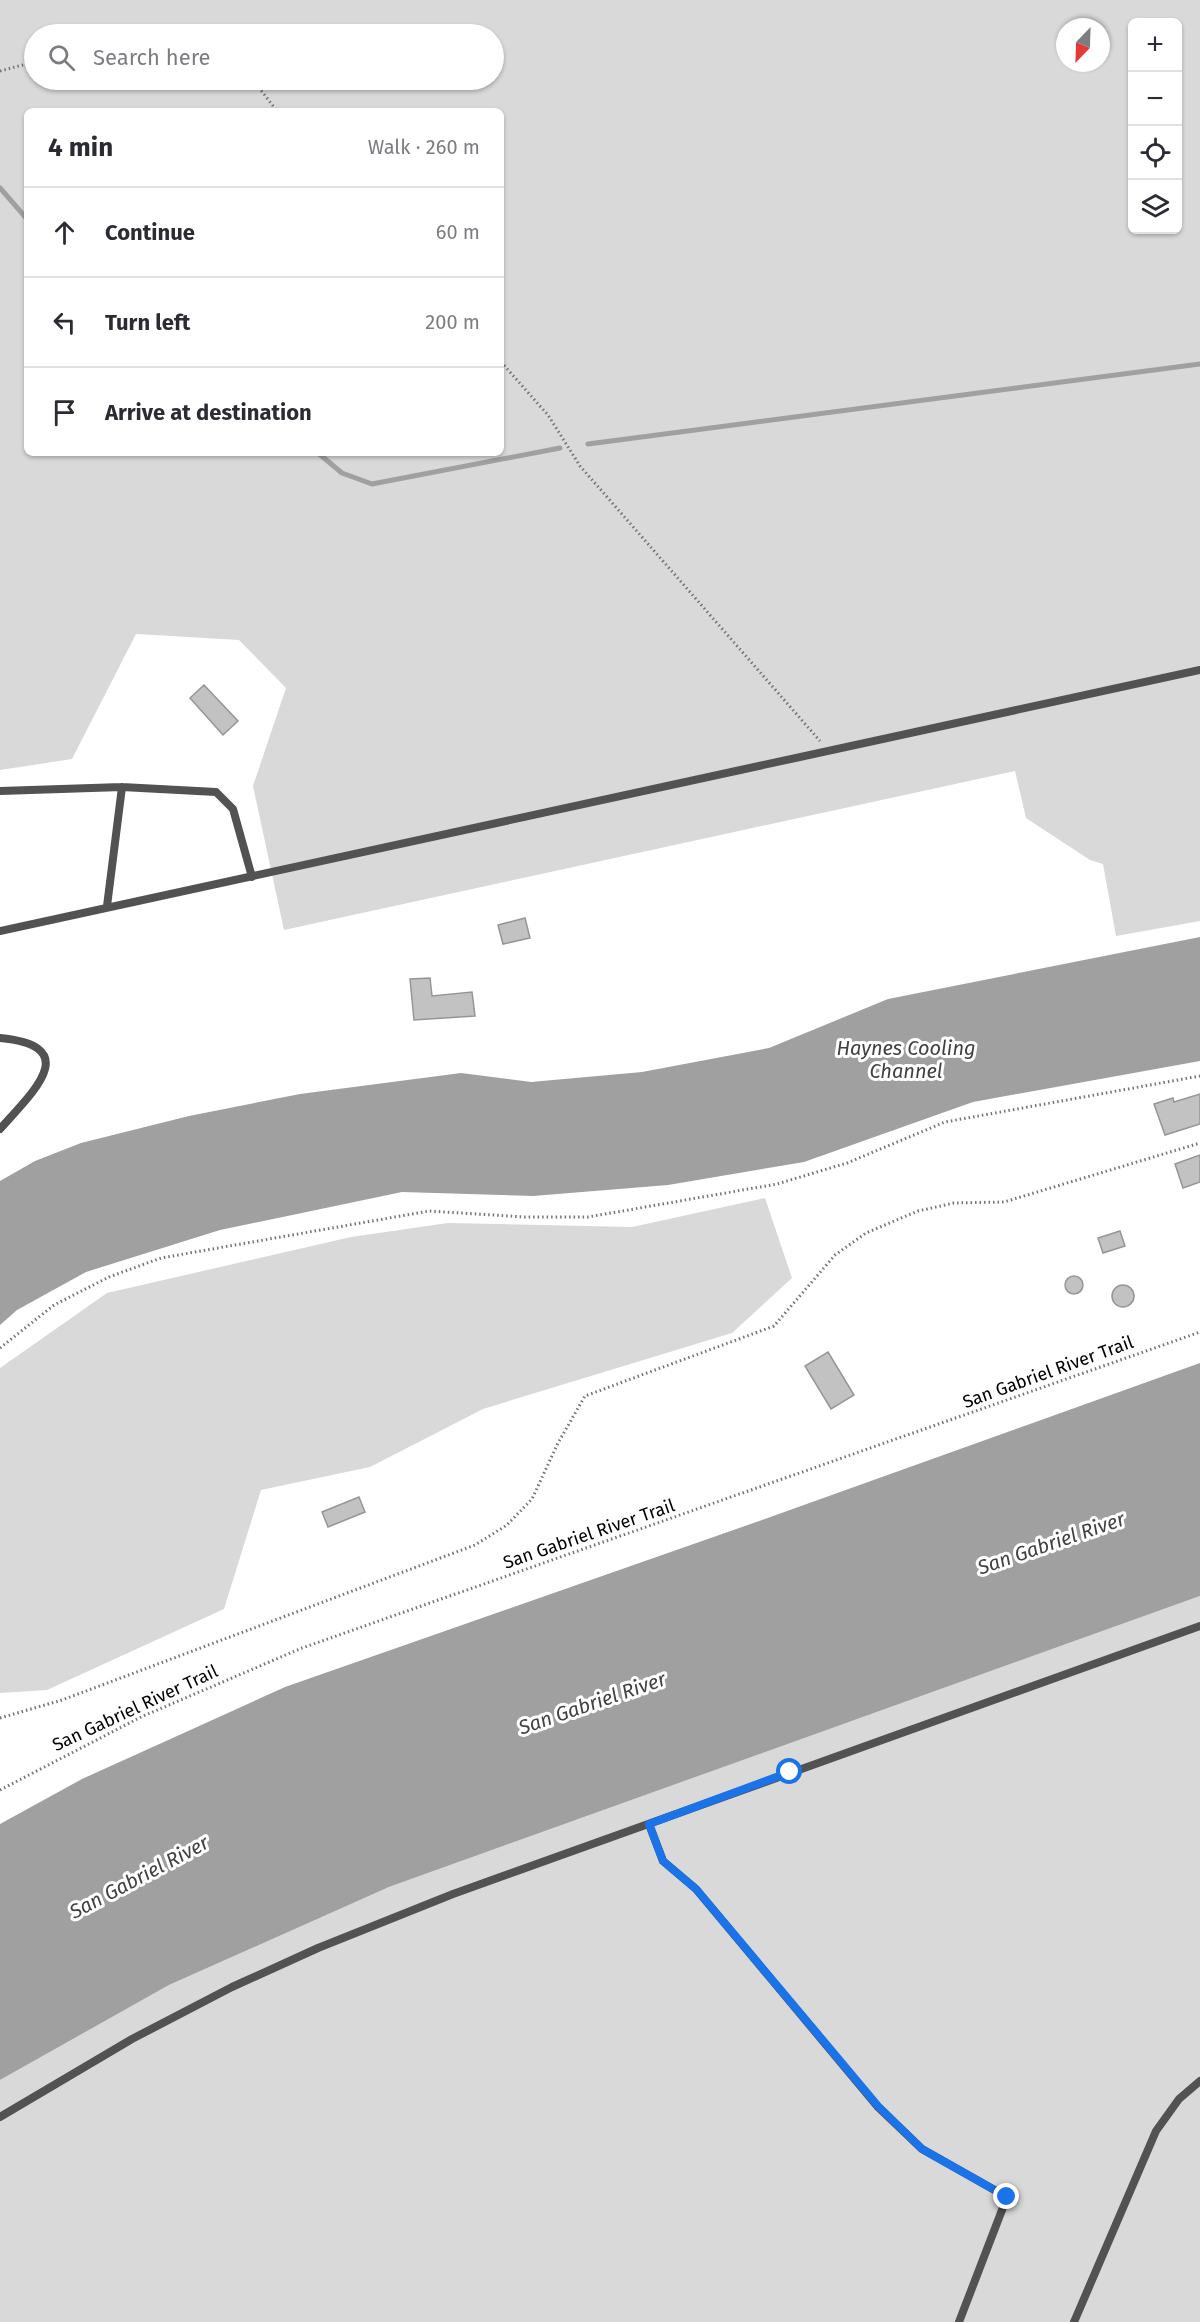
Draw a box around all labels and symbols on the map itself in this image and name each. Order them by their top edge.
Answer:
north arrow [1056,18,1110,72]
water label: Haynes Cooling Channel [836,1036,976,1083]
street label: San Gabriel River Trail [960,1331,1136,1413]
street label: San Gabriel River Trail [500,1494,678,1574]
water label: San Gabriel River [973,1506,1129,1580]
street label: San Gabriel River Trail [49,1660,221,1756]
water label: San Gabriel River [514,1666,670,1740]
route start [776,1758,802,1784]
water label: San Gabriel River [64,1830,214,1924]
route end [993,2183,1019,2209]

